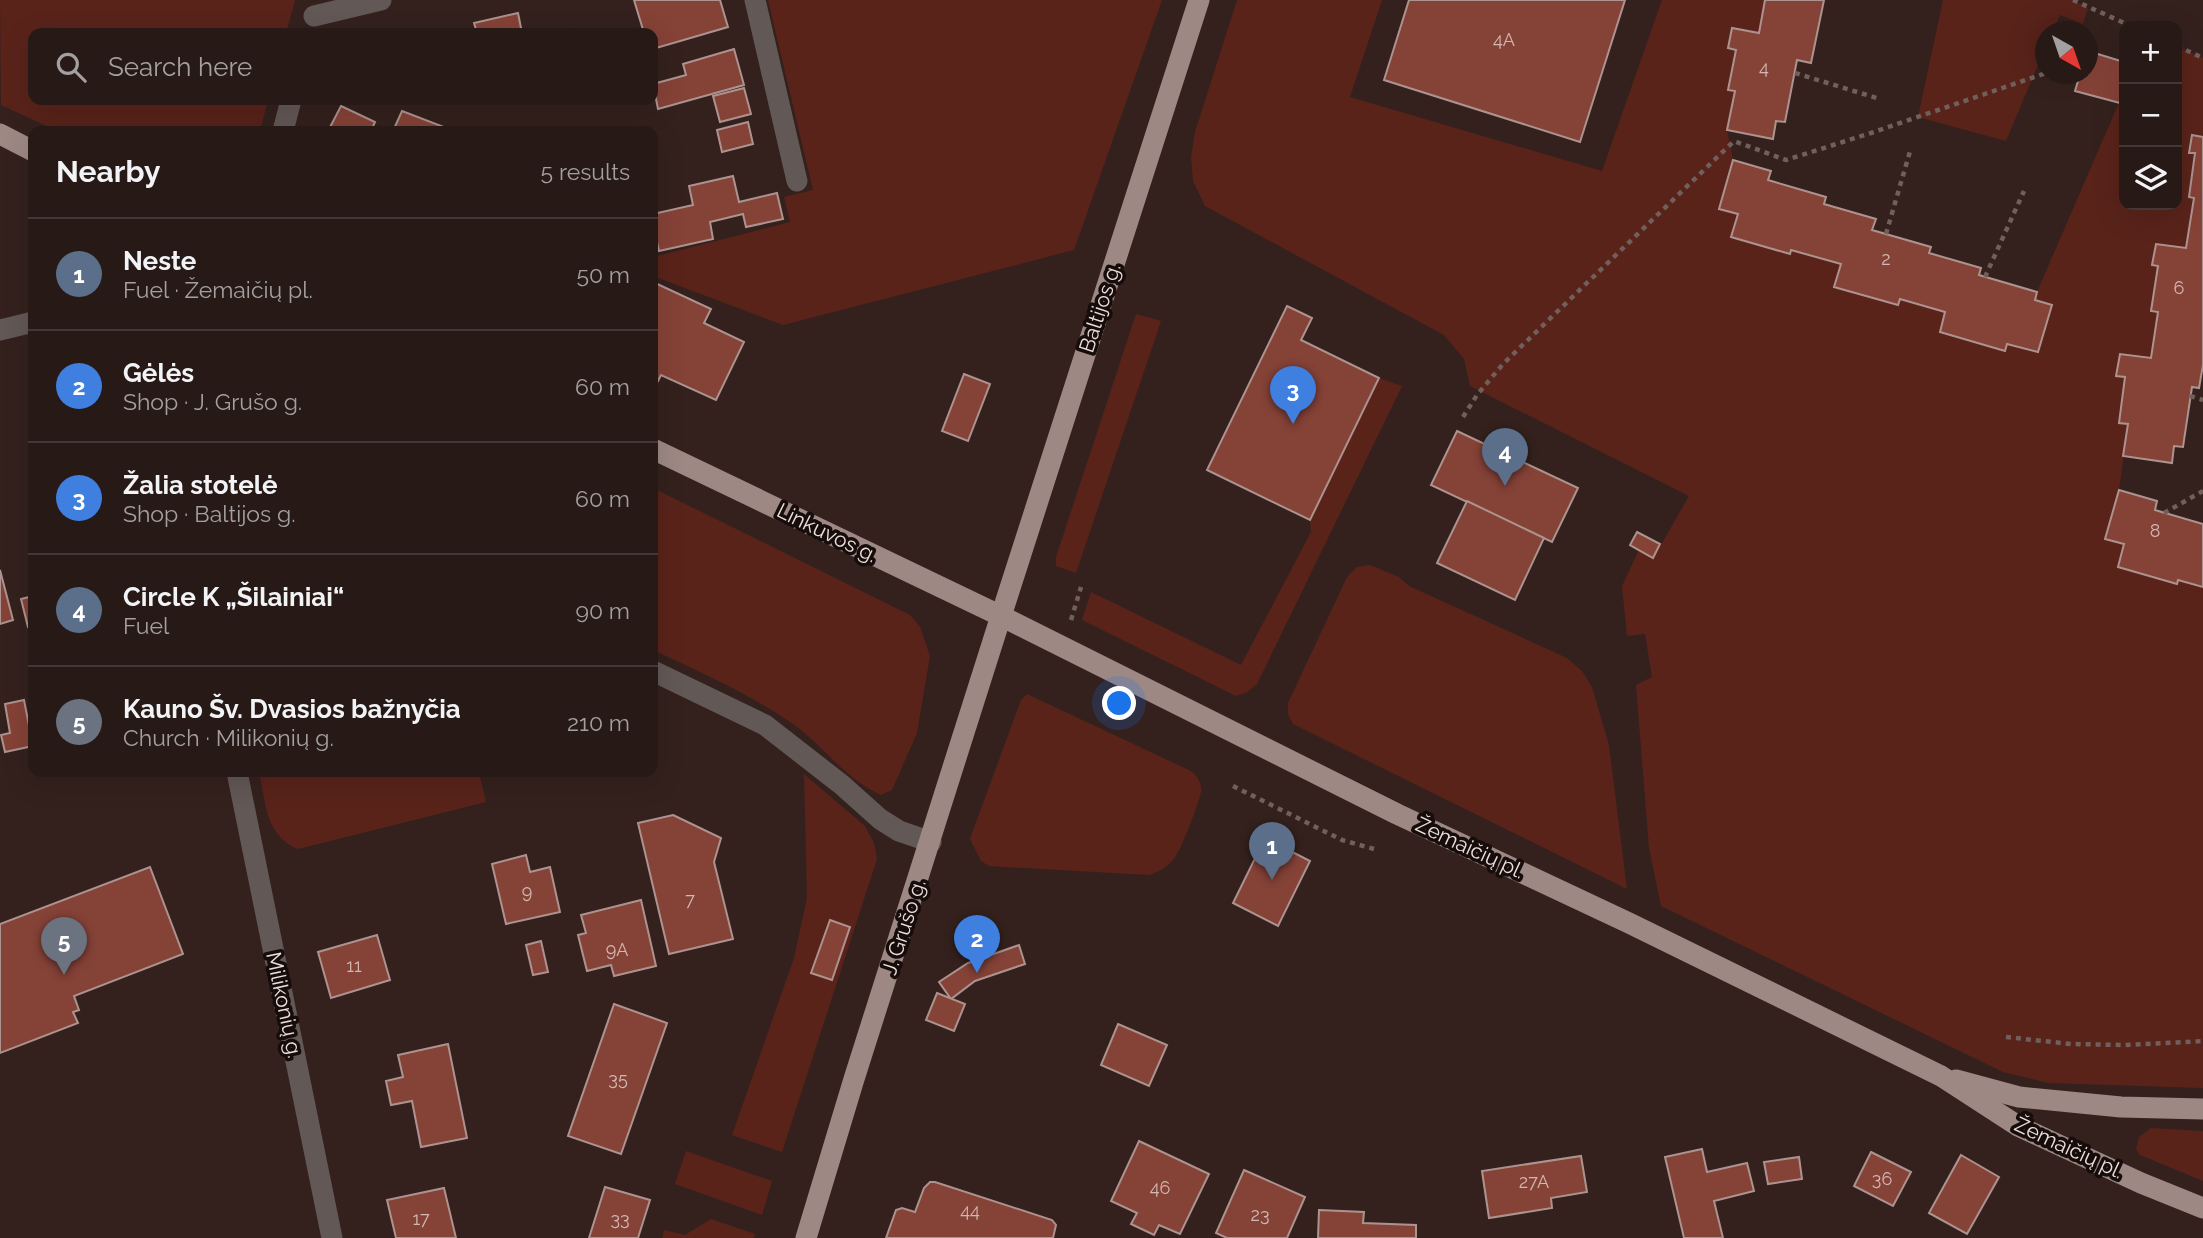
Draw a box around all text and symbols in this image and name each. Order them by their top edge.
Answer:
north arrow [2035,21,2098,84]
map controls [2119,21,2182,210]
button: + [2119,21,2182,84]
search box [28,28,658,105]
house number: 4A [1493,29,1515,50]
icon: search [52,48,90,86]
text: Search here [108,52,252,82]
house number: 4 [1759,57,1769,78]
button: − [2119,84,2182,147]
button: layers [2119,147,2182,210]
text: Nearby [56,154,160,189]
text: 5 results [541,158,630,185]
text: Neste [123,246,196,276]
house number: 2 [1881,248,1891,269]
street label: Baltijos g. [1073,260,1126,356]
text: 1 [73,261,85,288]
text: 50 m [576,261,630,288]
text: Fuel · Žemaičių pl. [123,276,313,303]
house number: 6 [2174,277,2185,298]
text: Gėlės [123,358,194,388]
pin: 3 [1270,366,1316,424]
text: 2 [73,373,85,400]
text: 60 m [575,373,630,400]
text: Shop · J. Grušo g. [123,388,302,415]
pin: 4 [1482,428,1528,486]
text: Žalia stotelė [123,470,278,500]
text: 3 [73,485,85,512]
text: 60 m [575,485,630,512]
street label: Linkuvos g. [773,498,881,568]
text: Shop · Baltijos g. [123,500,296,527]
house number: 8 [2150,520,2160,541]
text: Circle K „Šilainiai“ [123,582,344,612]
text: 4 [72,597,86,624]
text: 90 m [575,597,630,624]
text: Fuel [123,612,169,639]
your location [1102,686,1136,720]
text: Kauno Šv. Dvasios bažnyčia [123,694,461,724]
text: 5 [73,709,85,736]
text: 210 m [567,709,630,736]
text: Church · Milikonių g. [123,724,334,751]
street label: Žemaičių pl. [1412,811,1529,884]
pin: 1 [1249,822,1295,880]
street label: J. Grušo g. [876,876,931,978]
house number: 9 [522,881,532,902]
house number: 7 [685,889,695,910]
pin: 2 [954,915,1000,973]
pin: 5 [41,917,87,975]
house number: 9A [606,939,628,960]
street label: Milikonių g. [261,950,308,1060]
house number: 11 [346,955,362,976]
house number: 35 [608,1068,628,1089]
street label: Žemaičių pl. [2011,1111,2128,1184]
house number: 36 [1872,1168,1892,1189]
house number: 27A [1519,1171,1549,1192]
house number: 46 [1150,1177,1170,1198]
house number: 44 [960,1200,980,1221]
house number: 23 [1251,1204,1270,1225]
house number: 17 [412,1208,430,1229]
house number: 33 [610,1208,630,1229]

